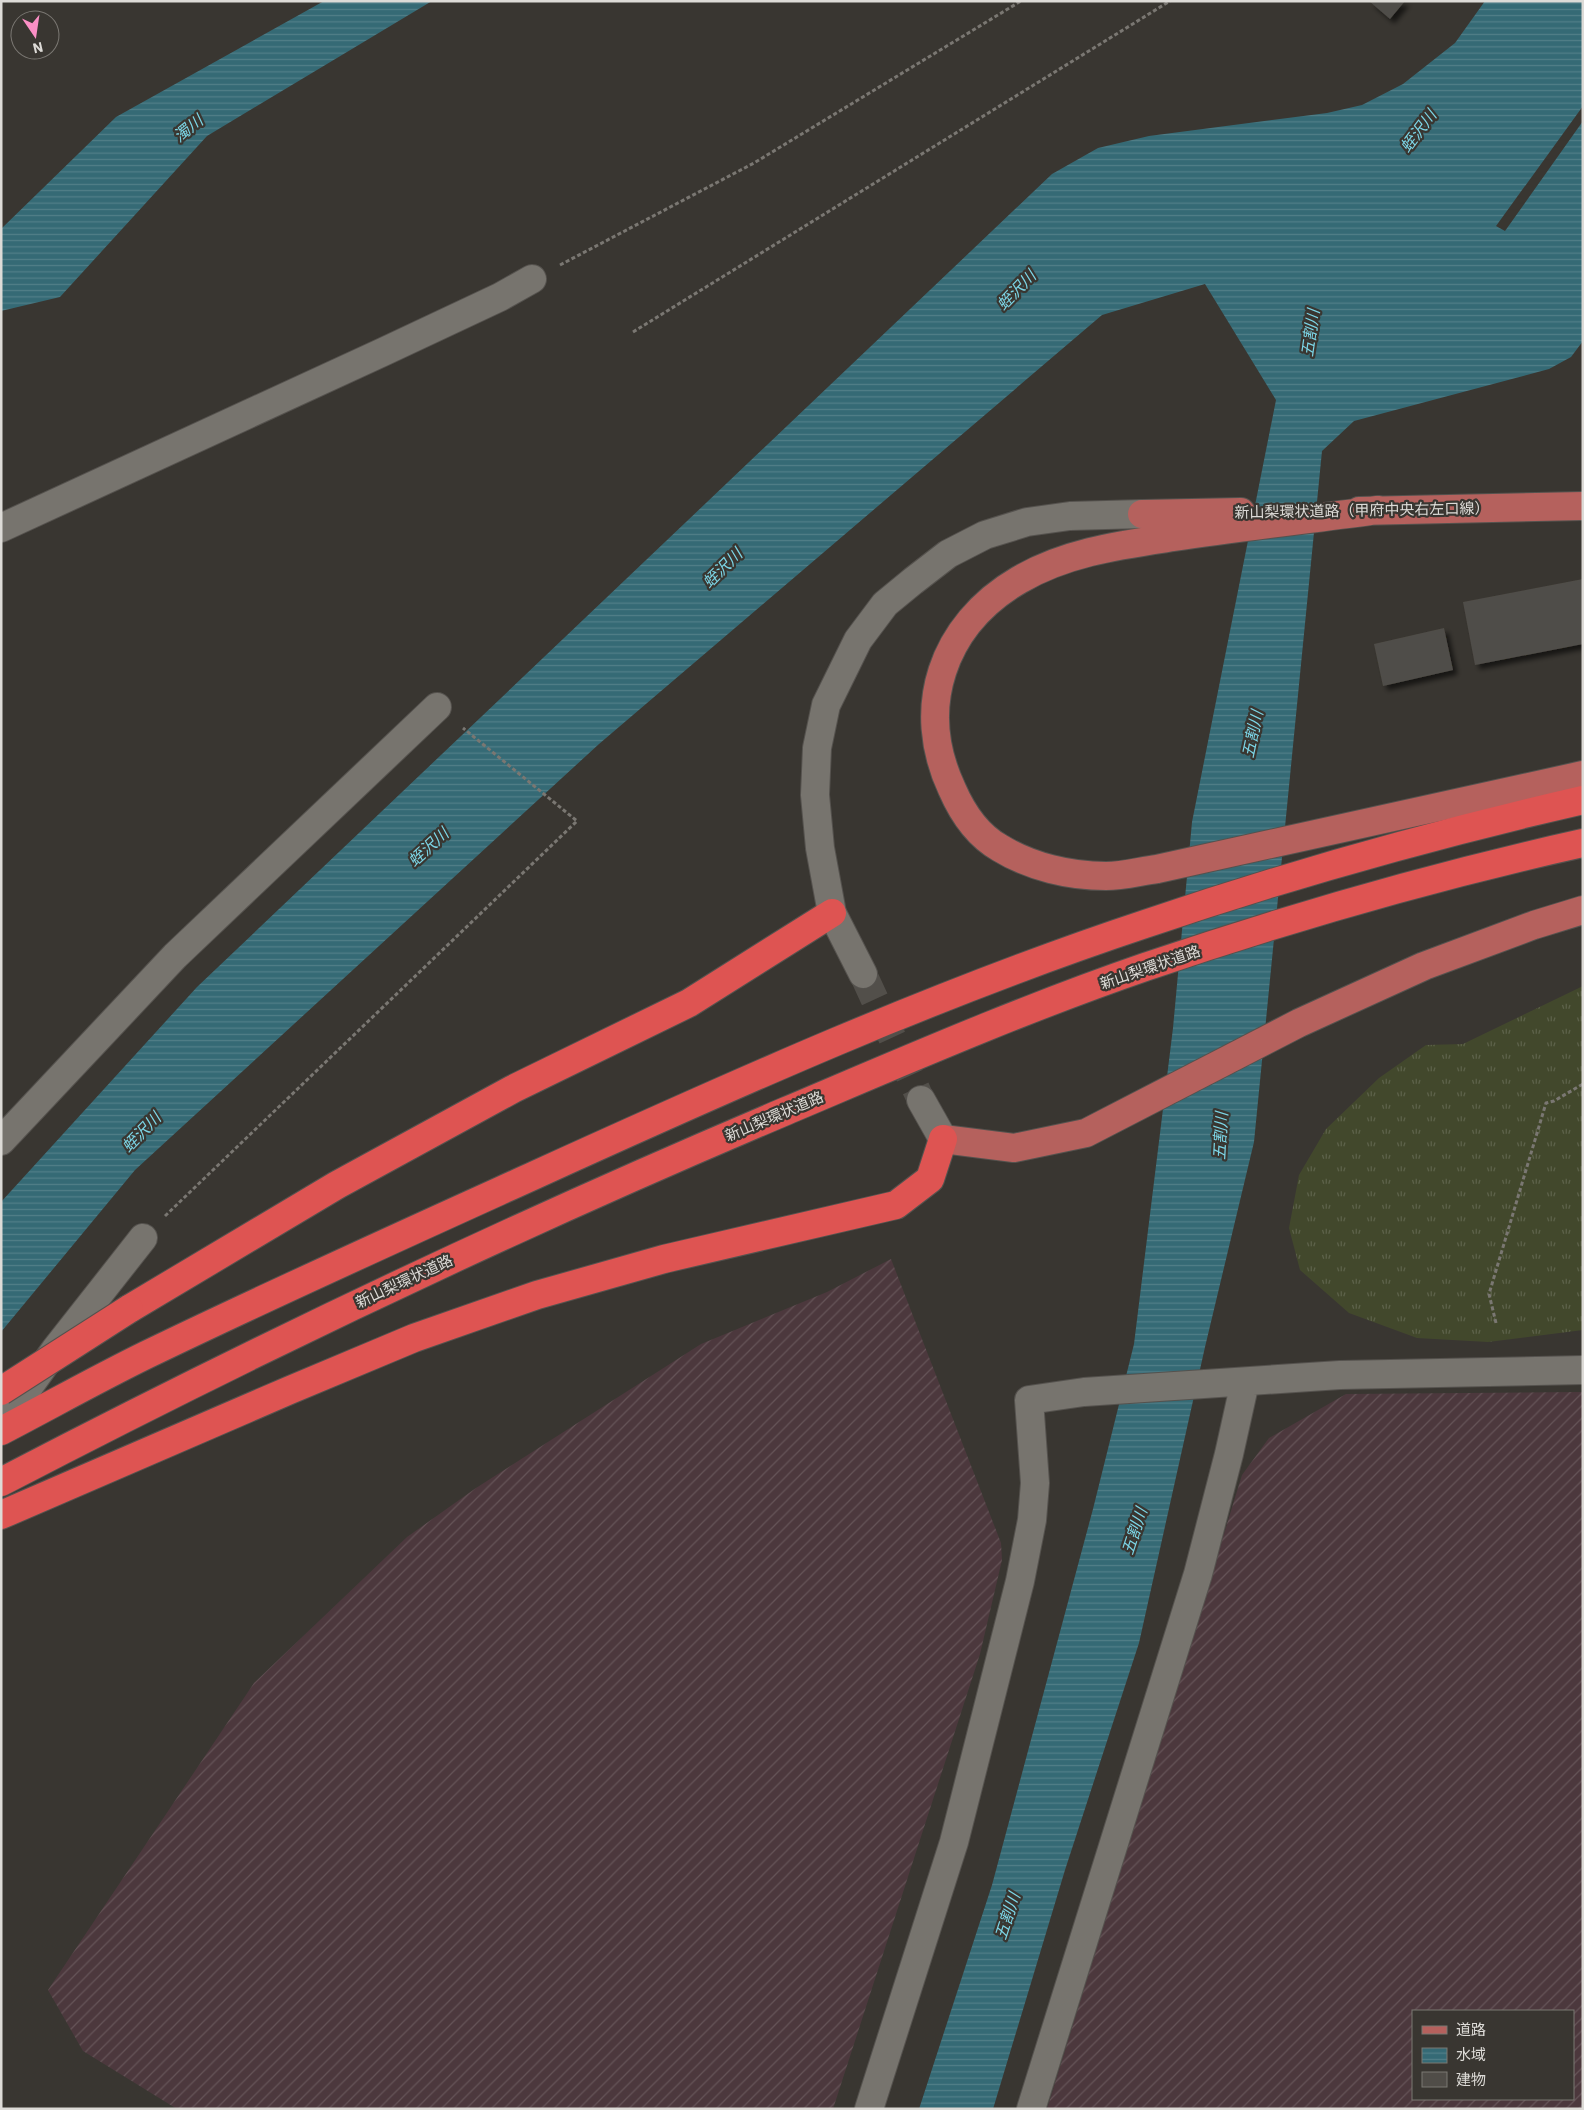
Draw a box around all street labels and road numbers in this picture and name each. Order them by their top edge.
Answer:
street label: 新山梨環状道路（甲府中央右左口線） [1234,498,1490,522]
street label: 新山梨環状道路 [1097,941,1203,993]
street label: 新山梨環状道路 [722,1087,826,1145]
street label: 新山梨環状道路 [352,1250,456,1312]

